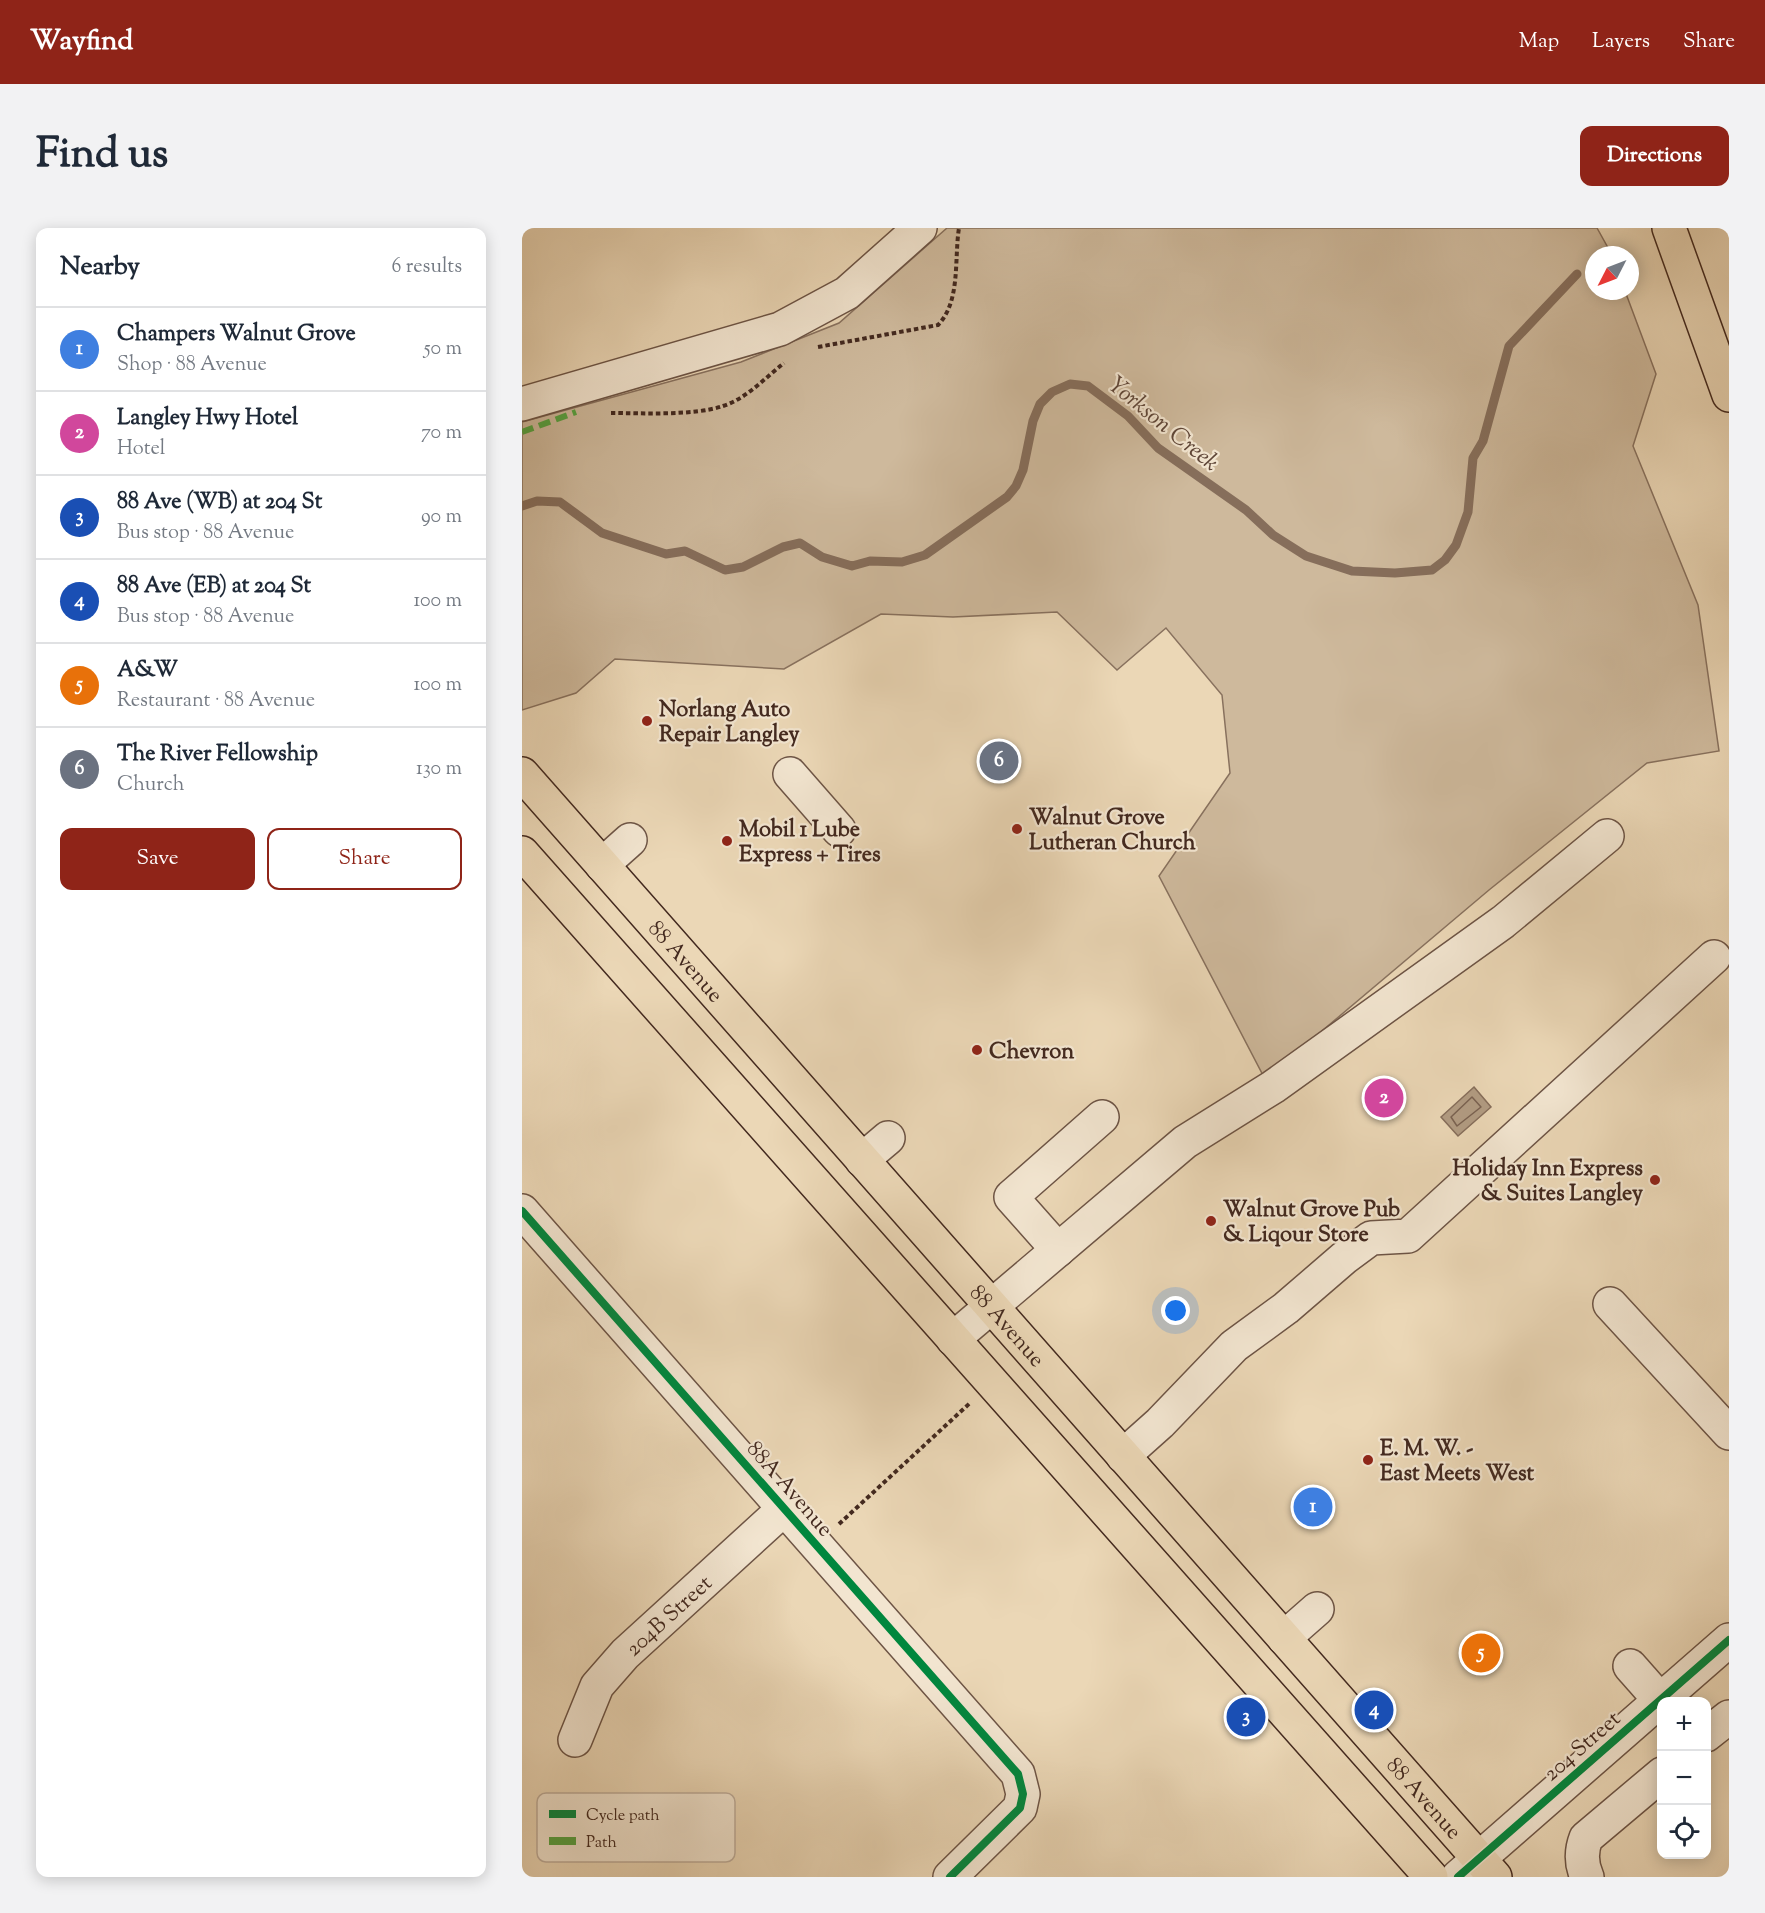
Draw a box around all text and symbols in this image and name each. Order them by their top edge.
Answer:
text: Wayfind [30,22,133,62]
text: Map [1519,27,1559,57]
text: Layers [1592,27,1650,57]
text: Share [1683,27,1735,57]
text: Find us [36,126,168,186]
button: Directions [1580,126,1729,186]
north arrow [1585,246,1639,300]
text: Nearby [60,249,140,286]
text: 6 results [392,253,462,282]
text: Champers Walnut Grove [117,319,356,351]
text: 1 [76,335,83,364]
text: 50 m [424,335,462,364]
text: Shop · 88 Avenue [117,351,267,380]
water label: Yorkson Creek [1100,369,1226,480]
text: Langley Hwy Hotel [117,403,298,435]
text: 2 [75,419,84,448]
text: 70 m [421,419,462,448]
text: Hotel [117,435,165,464]
text: 88 Ave (WB) at 204 St [117,487,322,519]
text: 3 [75,503,84,532]
text: 90 m [421,503,462,532]
text: Bus stop · 88 Avenue [117,519,294,548]
text: 88 Ave (EB) at 204 St [117,571,311,603]
text: 4 [74,587,85,616]
text: 100 m [413,587,462,616]
text: Bus stop · 88 Avenue [117,603,294,632]
text: A&W [117,655,178,687]
text: 5 [76,671,83,700]
text: 100 m [413,671,462,700]
text: Restaurant · 88 Avenue [117,687,315,716]
place label: Norlang Auto Repair Langley [659,695,799,752]
marker: Norlang Auto Repair Langley [640,714,654,728]
pin: 6 [980,738,1018,784]
text: The River Fellowship [117,739,318,771]
text: 6 [75,755,84,784]
text: 130 m [416,755,462,784]
text: Church [117,771,184,800]
place label: Walnut Grove Lutheran Church [1029,803,1196,860]
place label: Mobil 1 Lube Express + Tires [739,815,881,872]
marker: Walnut Grove Lutheran Church [1010,822,1024,836]
button: Save [60,828,255,890]
button: Share [267,828,462,890]
marker: Mobil 1 Lube Express + Tires [720,834,734,848]
street label: 88 Avenue [639,915,730,1011]
place label: Chevron [989,1037,1074,1069]
marker: Chevron [970,1043,984,1057]
pin: 2 [1364,1076,1404,1120]
place label: Holiday Inn Express & Suites Langley [1452,1154,1643,1211]
marker: Holiday Inn Express & Suites Langley [1648,1173,1662,1187]
place label: Walnut Grove Pub & Liqour Store [1223,1195,1400,1252]
marker: Walnut Grove Pub & Liqour Store [1204,1214,1218,1228]
street label: 88 Avenue [961,1279,1051,1375]
your location [1161,1296,1190,1325]
place label: E. M. W. - East Meets West [1380,1434,1535,1491]
street label: 88A Avenue [738,1435,839,1545]
marker: E. M. W. - East Meets West [1361,1453,1375,1467]
pin: 1 [1294,1484,1332,1530]
street label: 204B Street [620,1569,721,1665]
pin: 5 [1462,1630,1500,1676]
pin: 4 [1354,1688,1394,1732]
pin: 3 [1226,1694,1266,1740]
map controls [1657,1697,1711,1859]
button: + [1657,1697,1711,1751]
street label: 204 Street [1537,1704,1629,1790]
street label: 88 Avenue [1378,1751,1468,1848]
button: − [1657,1751,1711,1805]
legend [537,1793,735,1862]
text: Cycle path [586,1805,660,1828]
button: locate [1657,1805,1711,1859]
text: Path [586,1832,617,1855]

